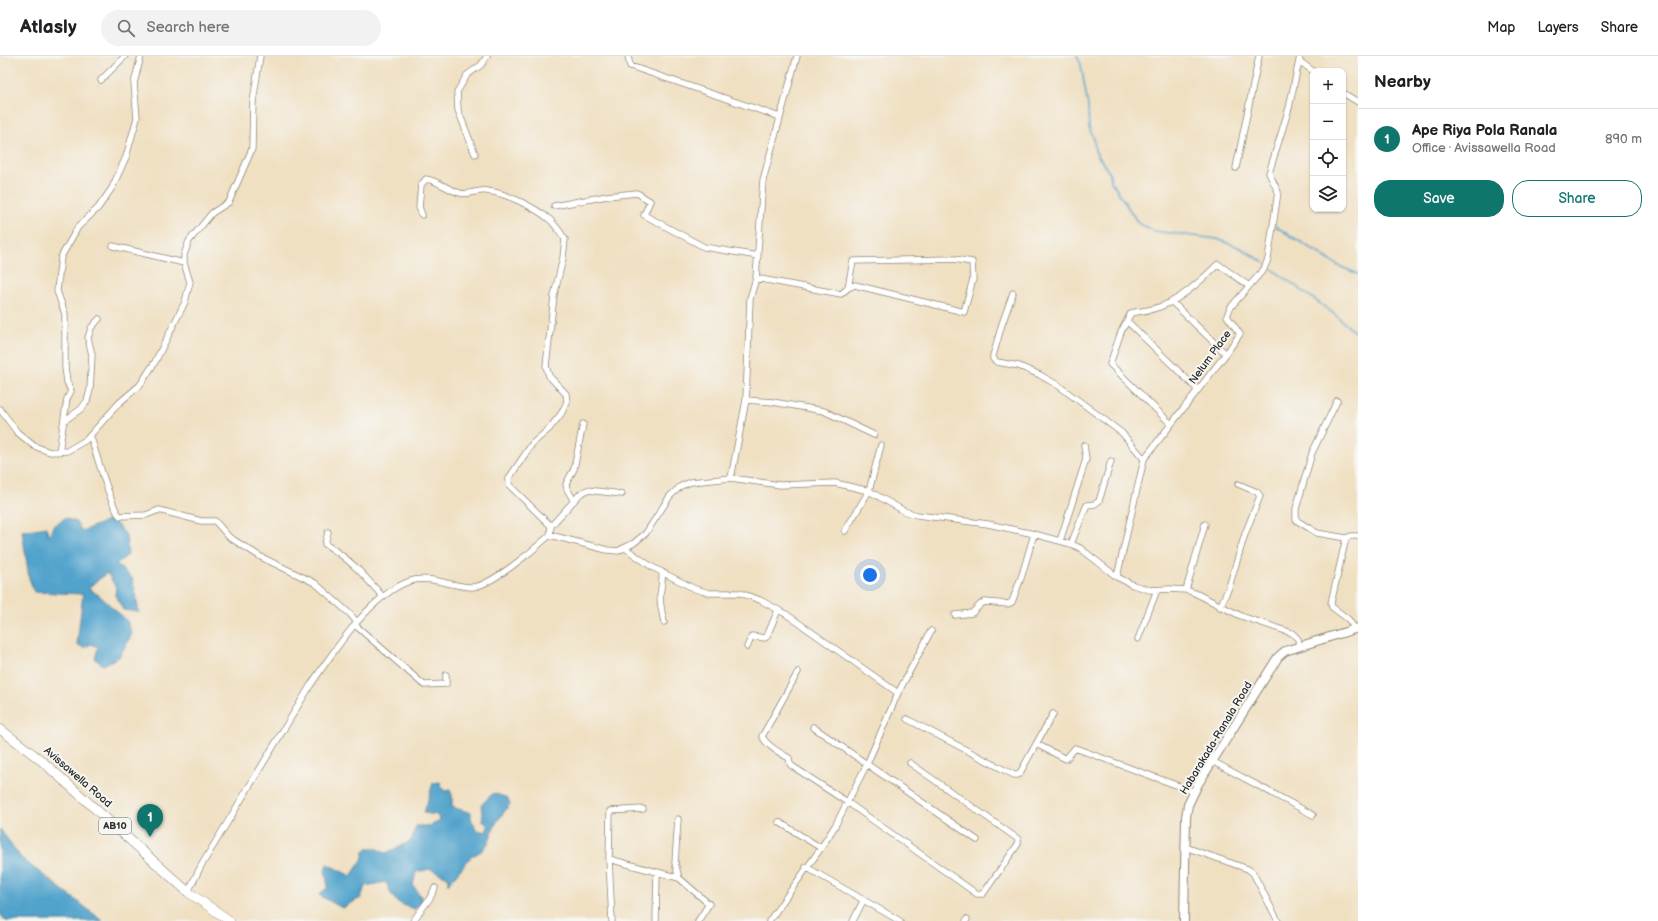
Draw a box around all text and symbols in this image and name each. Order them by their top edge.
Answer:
search box [101,10,381,46]
text: Atlasly [20,16,77,39]
icon: search [115,17,137,39]
text: Search here [147,18,230,37]
text: Map [1487,19,1515,36]
text: Layers [1537,19,1579,36]
text: Share [1601,19,1638,36]
map controls [1310,68,1346,212]
button: + [1310,68,1346,104]
text: Nearby [1374,72,1431,92]
button: − [1310,104,1346,140]
text: Ape Riya Pola Ranala [1412,121,1557,140]
text: 1 [1384,131,1390,147]
text: 890 m [1605,131,1642,147]
button: locate [1310,140,1346,176]
text: Office · Avissawella Road [1412,140,1556,156]
button: layers [1310,176,1346,212]
button: Save [1374,180,1504,217]
button: Share [1512,180,1642,217]
street label: Nelum Place [1186,327,1234,386]
your location [860,565,880,585]
street label: Habarakada-Ranala Road [1177,679,1255,797]
street label: Avissawella Road [41,744,115,810]
pin: 1 [137,804,163,837]
road number: AB10 [99,818,131,834]

